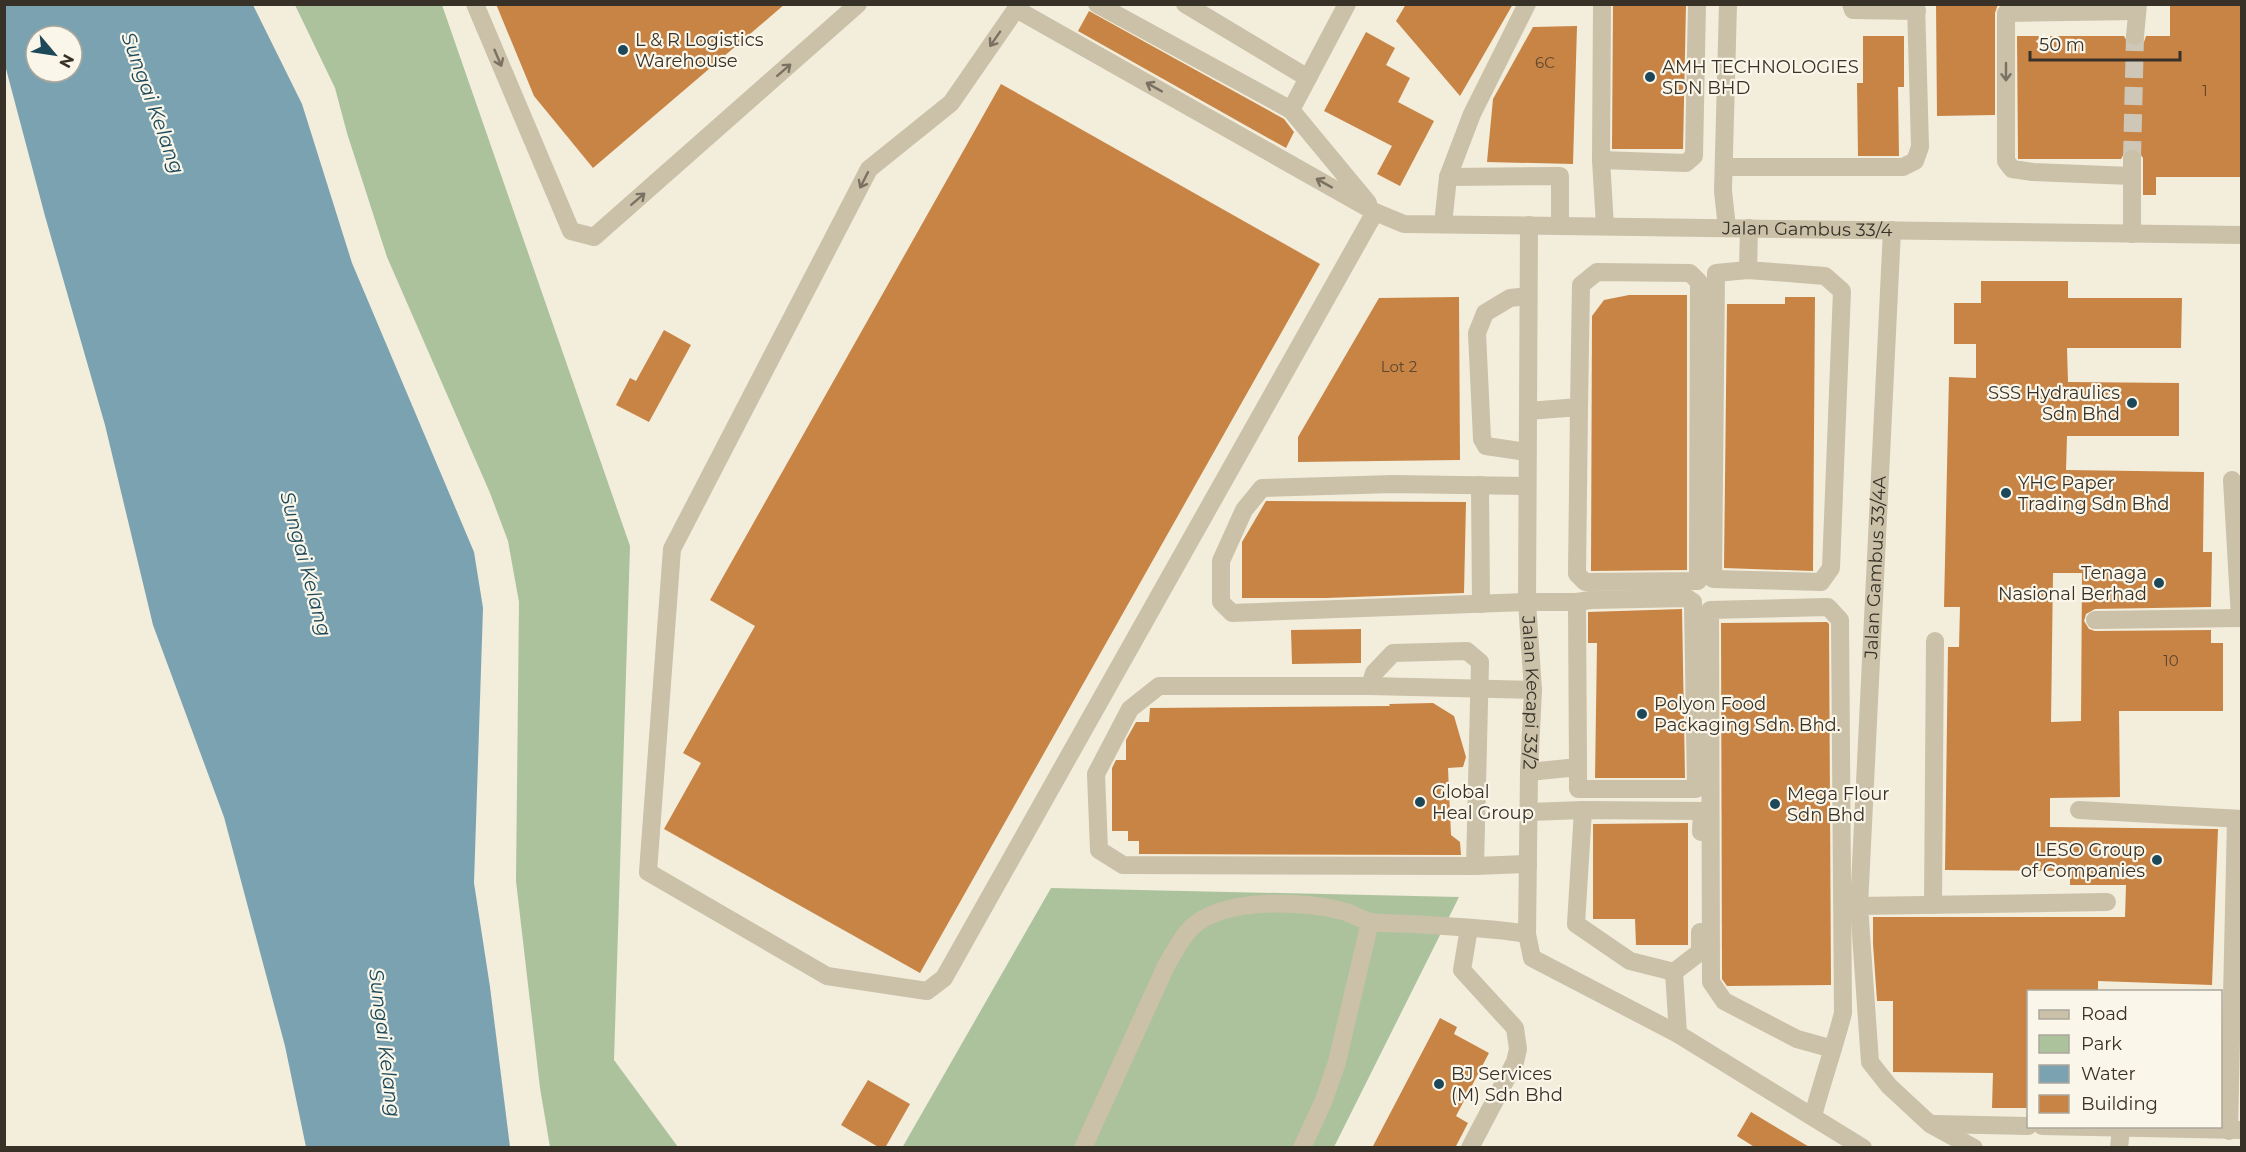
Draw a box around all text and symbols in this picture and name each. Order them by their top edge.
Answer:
north arrow [24,24,84,84]
scale bar [2030,24,2180,62]
water label: Sungai Kelang [116,29,190,177]
place label: L & R Logistics Warehouse [635,29,764,72]
one-way arrow [989,30,1001,47]
text: 50 m [2039,34,2085,56]
marker: L & R Logistics Warehouse [616,43,630,57]
one-way arrow [493,49,504,67]
text: N [55,51,78,71]
house number: 6C [1535,53,1555,72]
place label: AMH TECHNOLOGIES SDN BHD [1662,56,1859,99]
one-way arrow [2000,61,2012,81]
one-way arrow [776,63,791,77]
marker: AMH TECHNOLOGIES SDN BHD [1643,70,1657,84]
one-way arrow [1146,81,1163,93]
house number: 1 [2202,81,2208,100]
one-way arrow [858,171,870,188]
one-way arrow [1316,177,1333,189]
one-way arrow [630,192,645,206]
street label: Jalan Gambus 33/4 [1721,217,1893,241]
house number: Lot 2 [1381,357,1417,376]
place label: SSS Hydraulics Sdn Bhd [1988,382,2120,425]
marker: SSS Hydraulics Sdn Bhd [2125,396,2139,410]
place label: YHC Paper Trading Sdn Bhd [2018,472,2170,515]
street label: Jalan Gambus 33/4A [1860,475,1891,661]
marker: YHC Paper Trading Sdn Bhd [1999,486,2013,500]
water label: Sungai Kelang [275,489,337,639]
place label: Tenaga Nasional Berhad [1998,562,2147,605]
marker: Tenaga Nasional Berhad [2152,576,2166,590]
street label: Jalan Kecapi 33/2 [1517,614,1544,770]
house number: 10 [2163,651,2179,670]
place label: Polyon Food Packaging Sdn. Bhd. [1654,693,1841,736]
marker: Polyon Food Packaging Sdn. Bhd. [1635,707,1649,721]
place label: Global Heal Group [1432,781,1534,824]
place label: Mega Flour Sdn Bhd [1787,783,1890,826]
marker: Global Heal Group [1413,795,1427,809]
marker: Mega Flour Sdn Bhd [1768,797,1782,811]
place label: LESO Group of Companies [2021,839,2145,882]
marker: LESO Group of Companies [2150,853,2164,867]
water label: Sungai Kelang [364,968,406,1118]
legend [2027,990,2222,1128]
text: Road [2081,1003,2128,1025]
text: Park [2081,1033,2122,1055]
place label: BJ Services (M) Sdn Bhd [1451,1063,1563,1106]
text: Water [2081,1063,2136,1085]
marker: BJ Services (M) Sdn Bhd [1432,1077,1446,1091]
text: Building [2081,1093,2158,1115]

